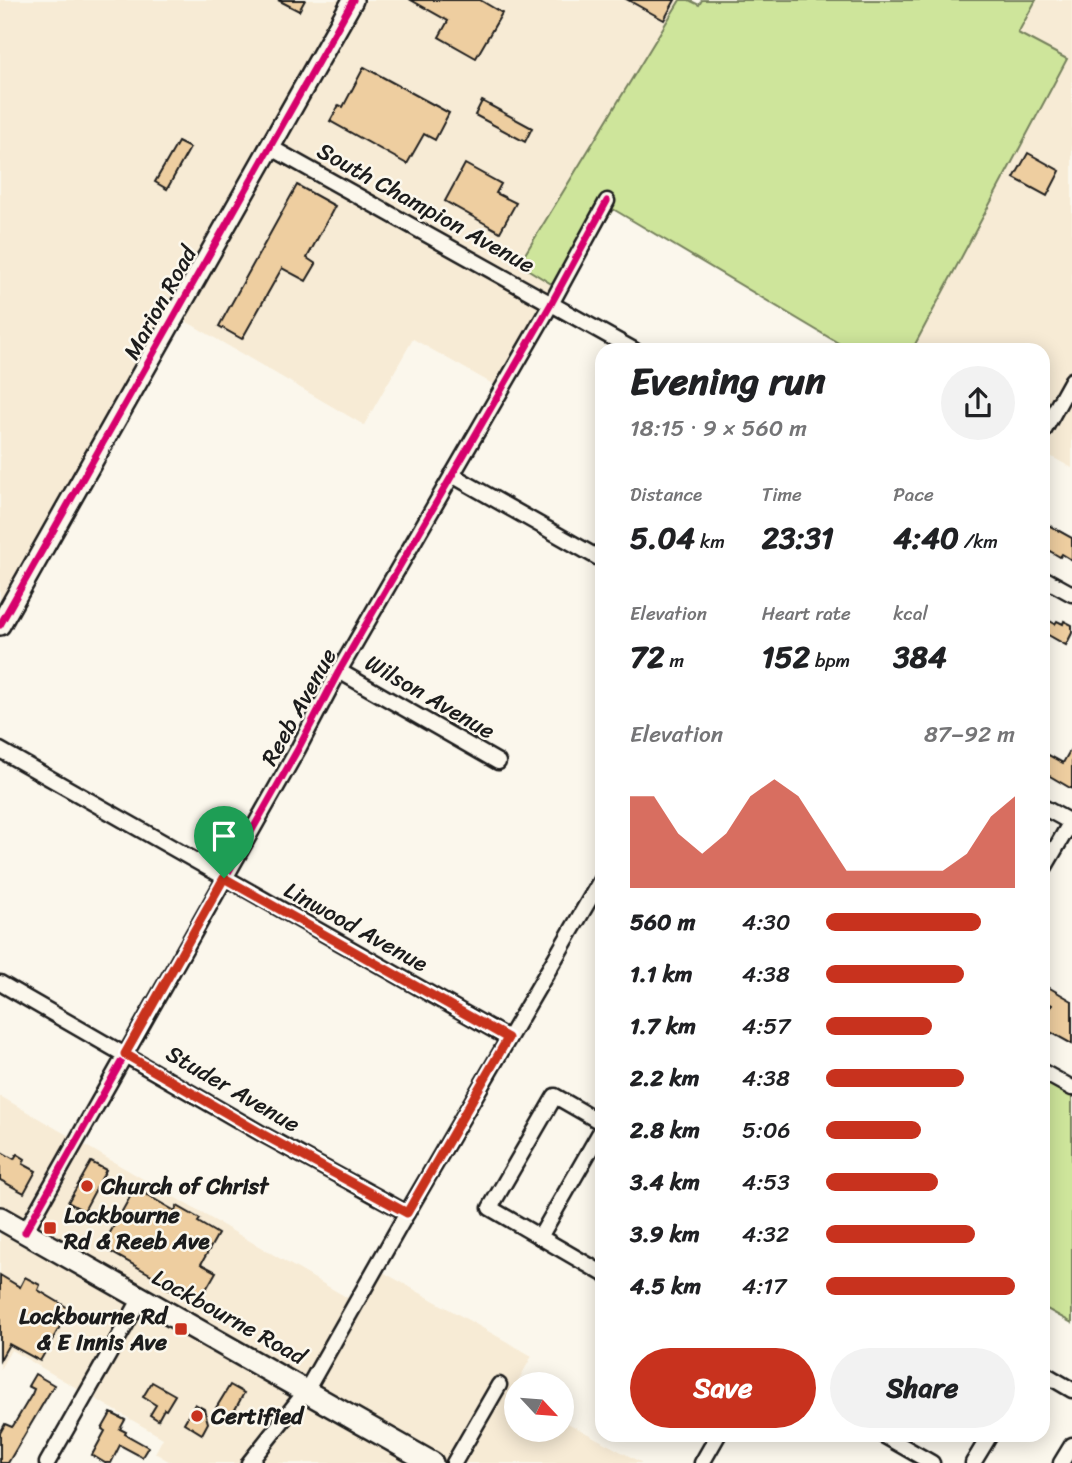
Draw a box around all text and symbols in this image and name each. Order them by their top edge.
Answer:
street label: South Champion Avenue [309,131,543,285]
street label: Marion Road [112,237,209,368]
text: Evening run [630,348,826,415]
button: share [941,366,1015,440]
text: 18:15 · 9 × 560 m [630,408,807,449]
text: Distance [630,478,702,511]
text: Time [762,478,802,511]
text: Pace [893,478,934,511]
text: 5.04 [630,511,695,565]
text: 23:31 [762,511,834,565]
text: 4:40 [893,511,959,565]
text: km [695,525,725,558]
text: /km [959,525,998,558]
text: Elevation [630,597,707,630]
text: Heart rate [762,597,851,630]
text: kcal [893,597,928,630]
text: 72 [630,630,664,684]
text: 152 [762,630,810,684]
text: 384 [893,630,947,684]
street label: Reeb Avenue [250,640,348,774]
street label: Wilson Avenue [357,643,503,751]
text: m [664,644,684,677]
text: bpm [810,644,850,677]
text: Elevation [630,714,723,755]
text: 87–92 m [924,714,1015,755]
pin [194,806,254,878]
icon: arrive [205,817,243,855]
street label: Linwood Avenue [276,870,436,984]
text: 560 m [630,902,695,943]
text: 4:30 [742,902,790,943]
text: 1.1 km [630,954,693,995]
text: 4:38 [742,954,790,995]
text: 1.7 km [630,1006,696,1047]
text: 4:57 [742,1006,791,1047]
street label: Studer Avenue [158,1034,308,1144]
text: 2.2 km [630,1058,699,1099]
text: 4:38 [742,1058,790,1099]
text: 2.8 km [630,1110,700,1151]
text: 5:06 [742,1110,791,1151]
text: 3.4 km [630,1162,700,1203]
text: 4:53 [742,1162,790,1203]
place label: Church of Christ [100,1166,270,1207]
marker: Church of Christ [79,1178,95,1194]
place label: Lockbourne Rd & Reeb Ave [63,1195,211,1262]
text: 3.9 km [630,1214,700,1255]
text: 4:32 [742,1214,789,1255]
marker: Lockbourne Rd & Reeb Ave [42,1220,58,1236]
street label: Lockbourne Road [144,1258,315,1377]
text: 4.5 km [630,1266,701,1307]
text: 4:17 [742,1266,786,1307]
place label: Lockbourne Rd & E Innis Ave [19,1296,169,1363]
marker: Lockbourne Rd & E Innis Ave [173,1321,189,1337]
button: Save [630,1348,816,1428]
button: Share [830,1348,1015,1428]
north arrow [504,1372,574,1442]
map controls [504,1372,574,1442]
place label: Certified [210,1396,305,1437]
marker: Certified [189,1408,205,1424]

